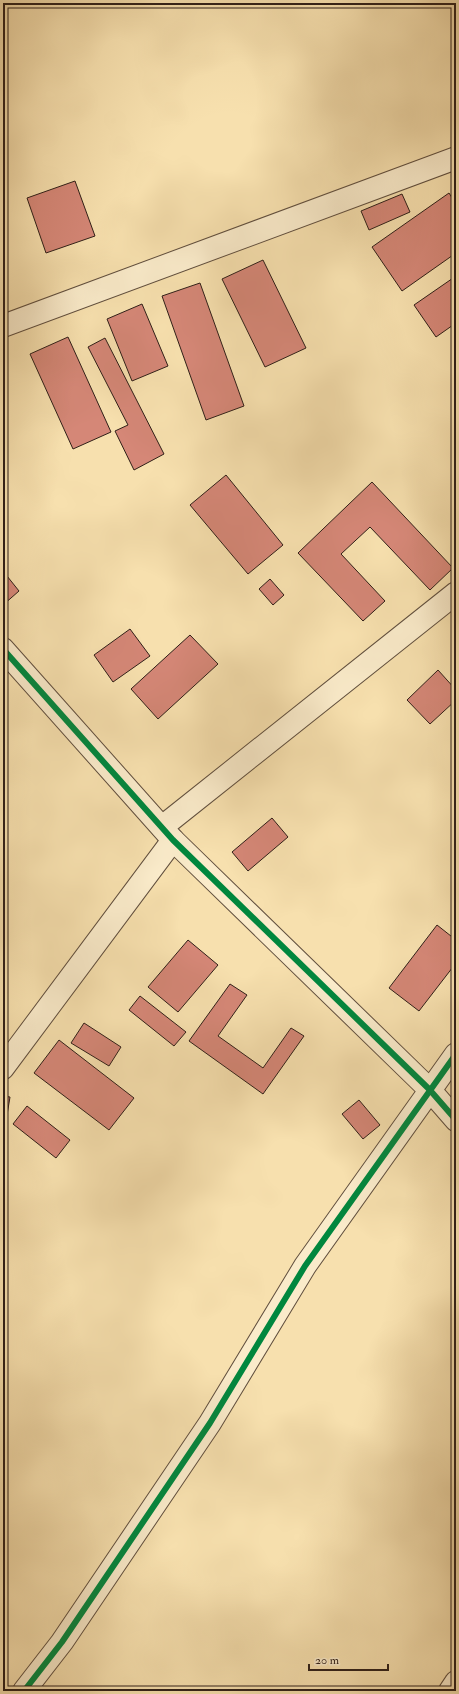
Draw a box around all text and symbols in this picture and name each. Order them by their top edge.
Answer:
scale bar [309,1646,388,1672]
text: 20 m [315,1653,340,1668]

